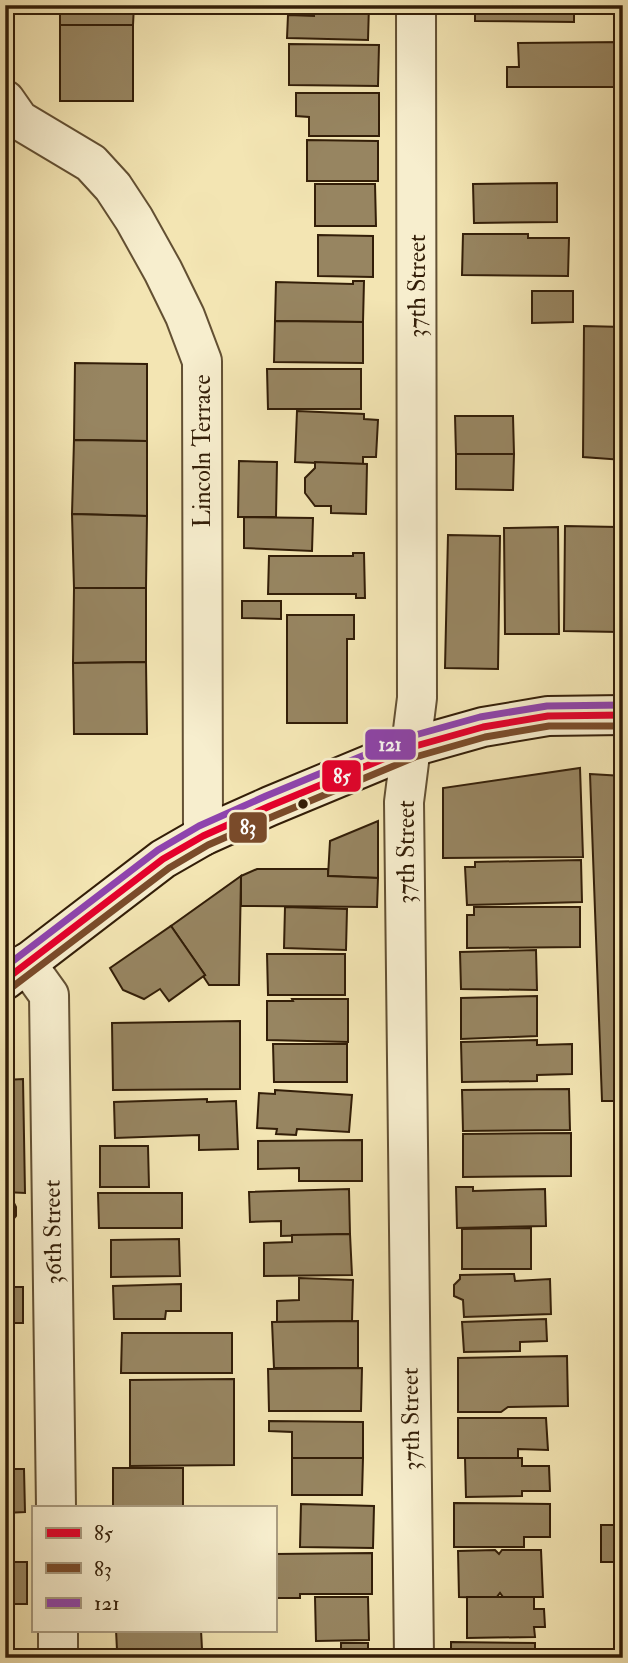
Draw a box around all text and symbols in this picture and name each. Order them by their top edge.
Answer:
street label: 37th Street [402,234,433,338]
street label: Lincoln Terrace [187,375,218,527]
line badge: 121 [364,728,417,761]
text: 121 [378,733,402,757]
line badge: 85 [321,759,362,793]
text: 85 [333,765,351,789]
unlabelled marker [296,797,310,811]
street label: 37th Street [391,800,422,904]
line badge: 83 [228,811,268,844]
text: 83 [240,816,256,840]
street label: 36th Street [37,1179,69,1285]
street label: 37th Street [395,1367,427,1471]
legend [32,1506,276,1632]
text: 85 [94,1520,114,1547]
text: 83 [94,1556,112,1583]
text: 121 [94,1590,120,1617]

